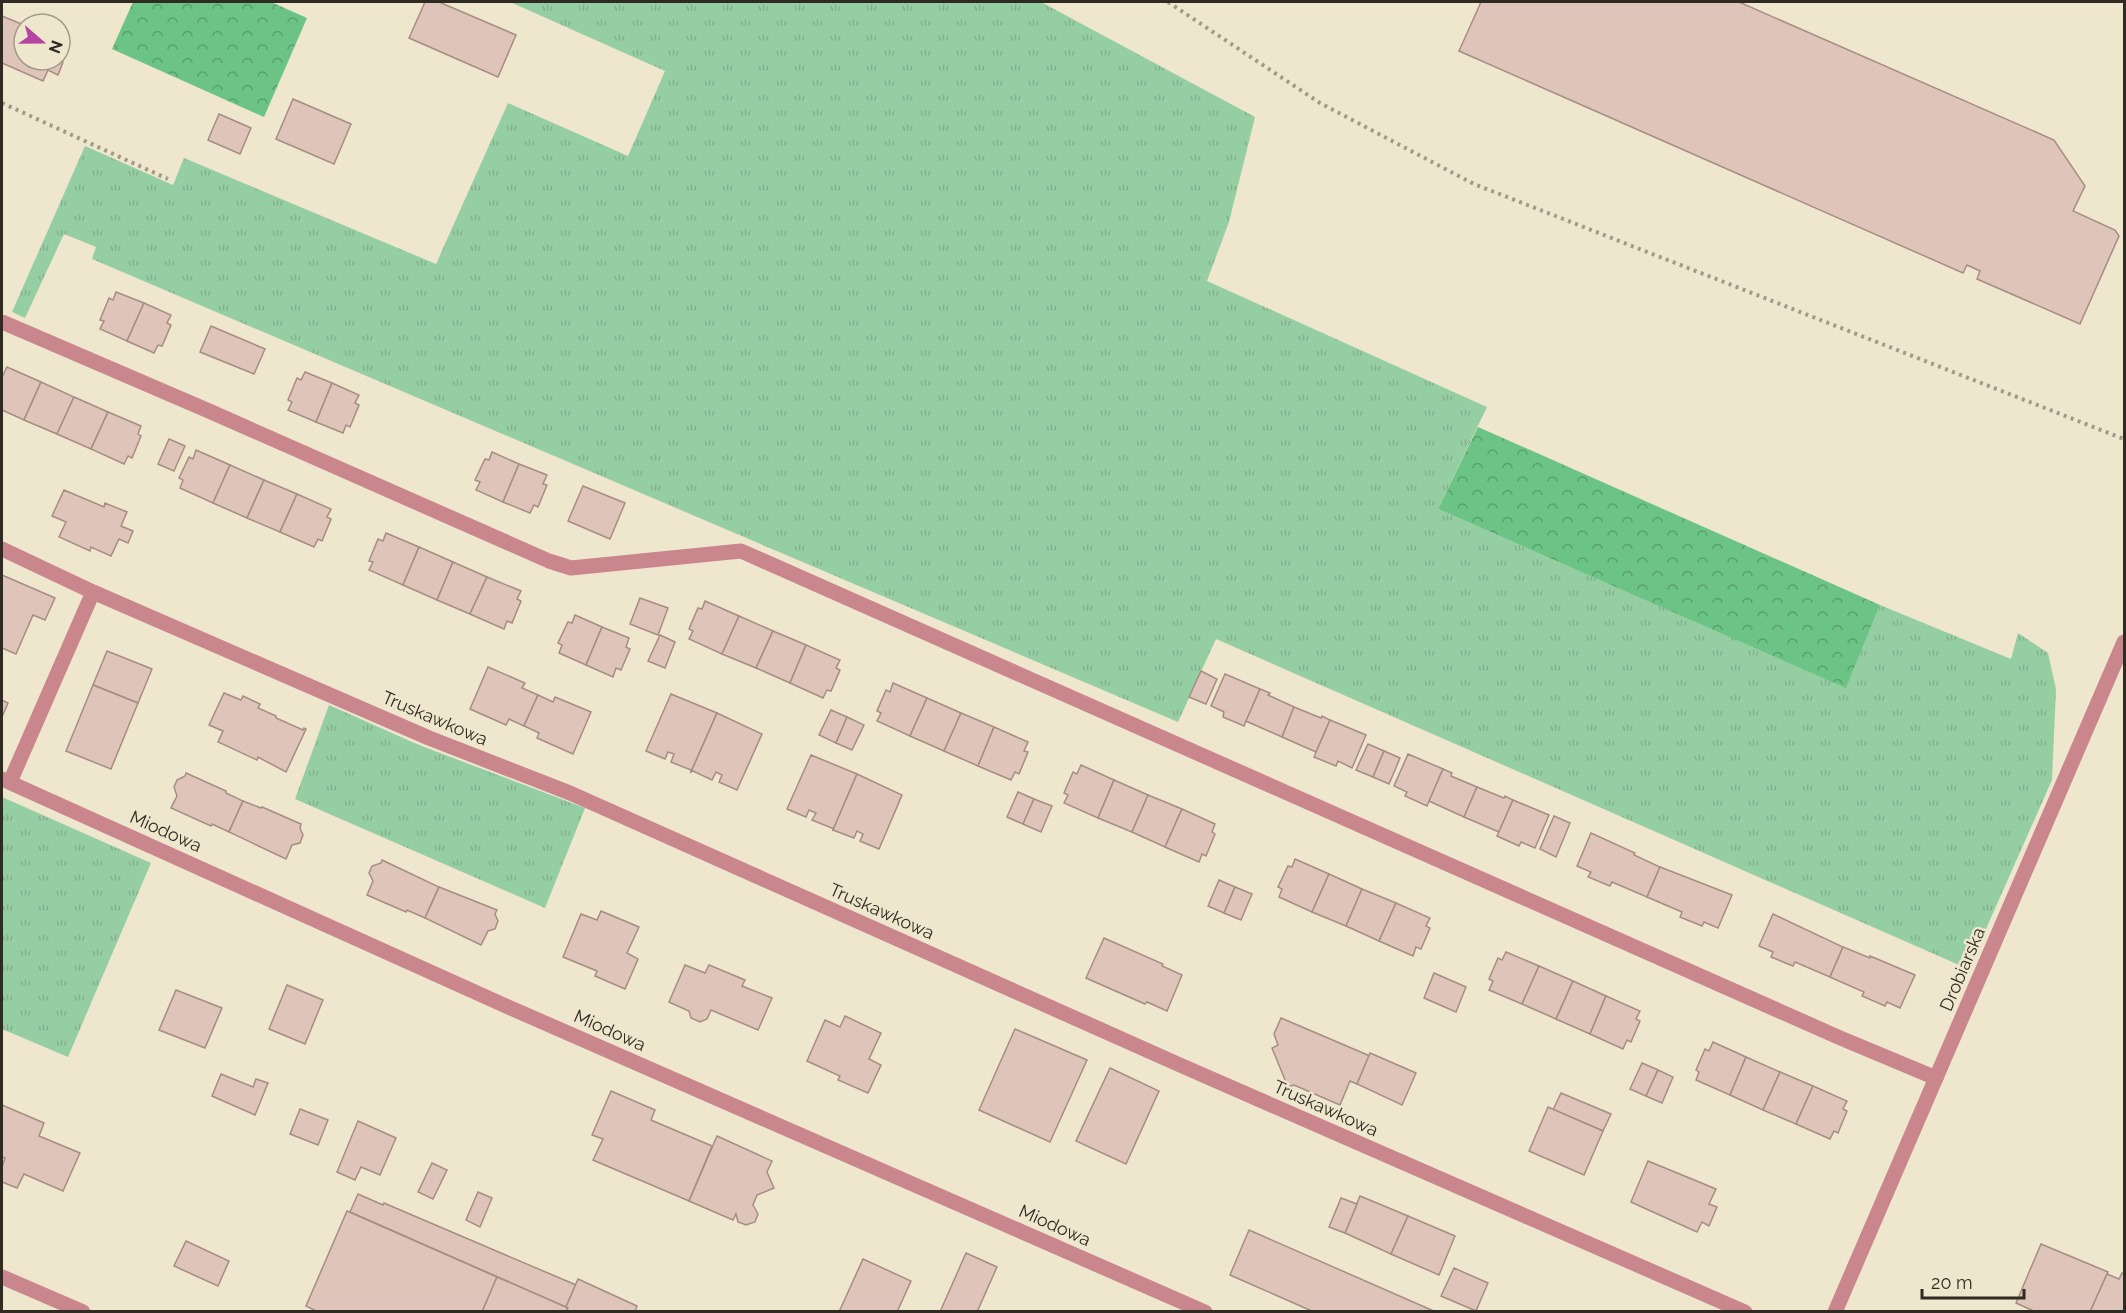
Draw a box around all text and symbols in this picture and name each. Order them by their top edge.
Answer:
north arrow [12,12,72,72]
text: N [45,38,67,56]
street label: Truskawkowa [379,686,491,750]
street label: Miodowa [127,806,205,856]
street label: Truskawkowa [826,879,938,943]
street label: Drobiarska [1935,924,1989,1014]
street label: Miodowa [571,1005,649,1055]
street label: Truskawkowa [1270,1076,1382,1140]
street label: Miodowa [1016,1200,1094,1250]
scale bar [1922,1262,2024,1300]
text: 20 m [1931,1272,1973,1293]

